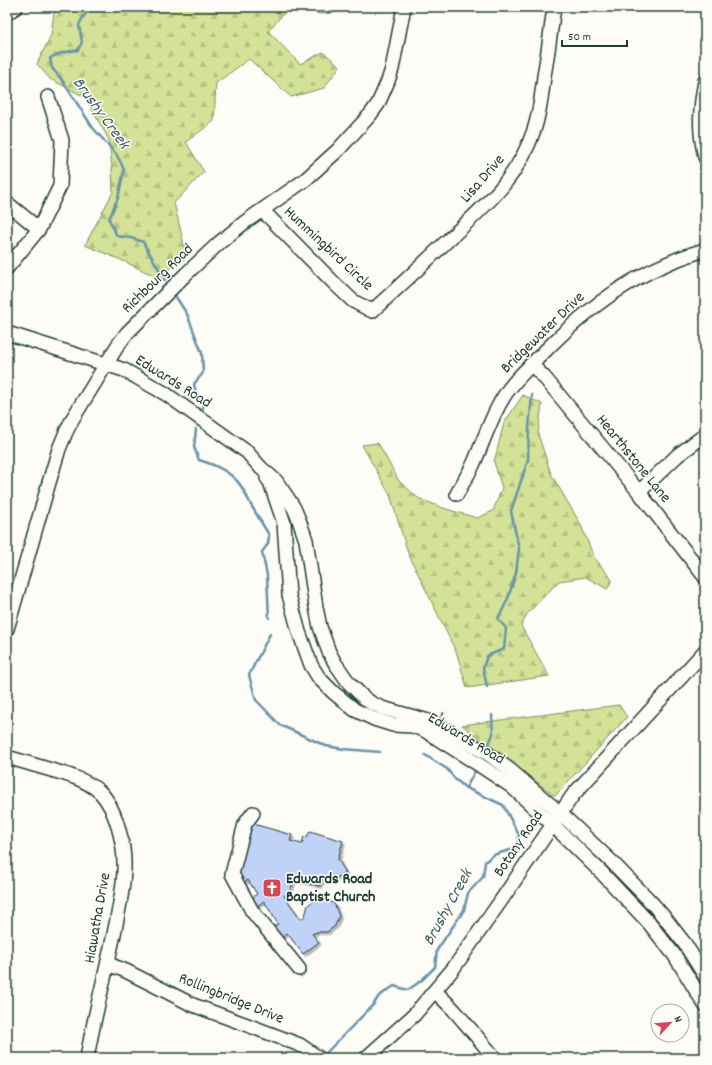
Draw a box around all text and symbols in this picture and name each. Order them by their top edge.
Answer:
scale bar [562,22,627,48]
text: 50 m [568,29,591,46]
water label: Brushy Creek [66,73,136,157]
street label: Lisa Drive [455,149,511,209]
street label: Hummingbird Circle [278,201,378,297]
street label: Richbourg Road [117,239,199,319]
street label: Bridgewater Drive [496,287,590,379]
street label: Edwards Road [130,349,216,415]
street label: Hearthstone Lane [590,410,676,508]
street label: Edwards Road [423,707,509,771]
street label: Botany Road [488,806,550,882]
water label: Brushy Creek [418,864,481,951]
place label: Edwards Road Baptist Church [286,868,375,909]
street label: Hiawatha Drive [79,871,117,965]
church icon: Edwards Road Baptist Church [261,877,283,899]
street label: Rollingbridge Drive [175,967,287,1031]
north arrow [650,1003,690,1043]
text: N [669,1014,686,1026]

